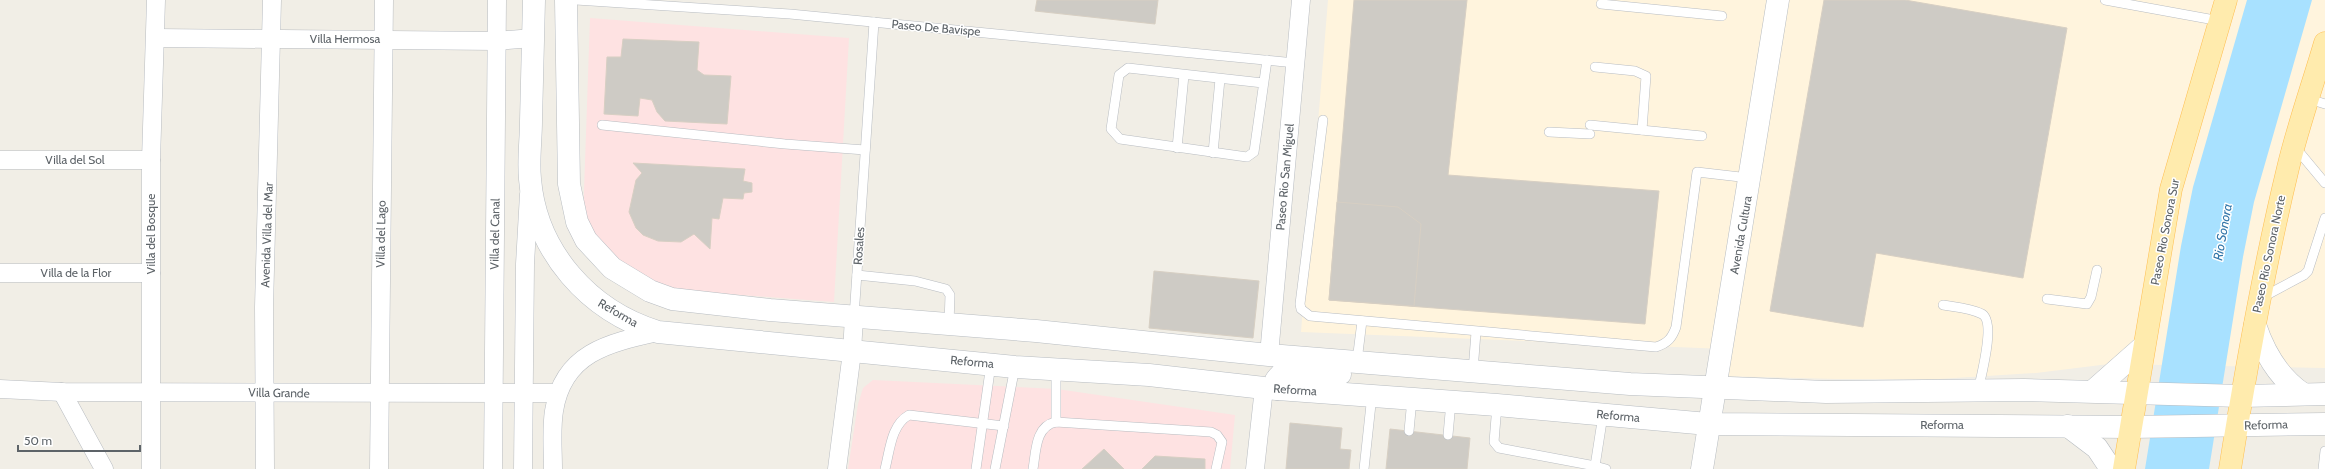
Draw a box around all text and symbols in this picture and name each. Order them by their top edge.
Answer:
street label: Paseo De Bavispe [891,16,981,39]
street label: Villa Hermosa [310,31,381,46]
street label: Paseo Rio San Miguel [1272,123,1297,231]
street label: Villa del Sol [45,152,105,167]
street label: Paseo Rio Sonora Sur [2147,177,2182,286]
street label: Avenida Villa del Mar [257,182,276,288]
street label: Villa del Bosque [143,194,158,274]
street label: Avenida Cultura [1726,194,1755,275]
street label: Paseo Rio Sonora Norte [2249,194,2288,314]
street label: Villa del Canal [486,198,503,270]
street label: Villa del Lago [372,200,389,268]
water label: Rio Sonora [2209,202,2235,262]
street label: Rosales [850,226,867,266]
street label: Villa de la Flor [41,265,112,280]
street label: Reforma [596,295,641,330]
street label: Reforma [950,352,995,371]
street label: Reforma [1273,380,1318,399]
street label: Villa Grande [248,384,310,401]
street label: Reforma [1596,406,1641,425]
street label: Reforma [2244,416,2288,433]
street label: Reforma [1920,417,1964,432]
scale bar [18,427,140,453]
text: 50 m [24,433,52,448]

